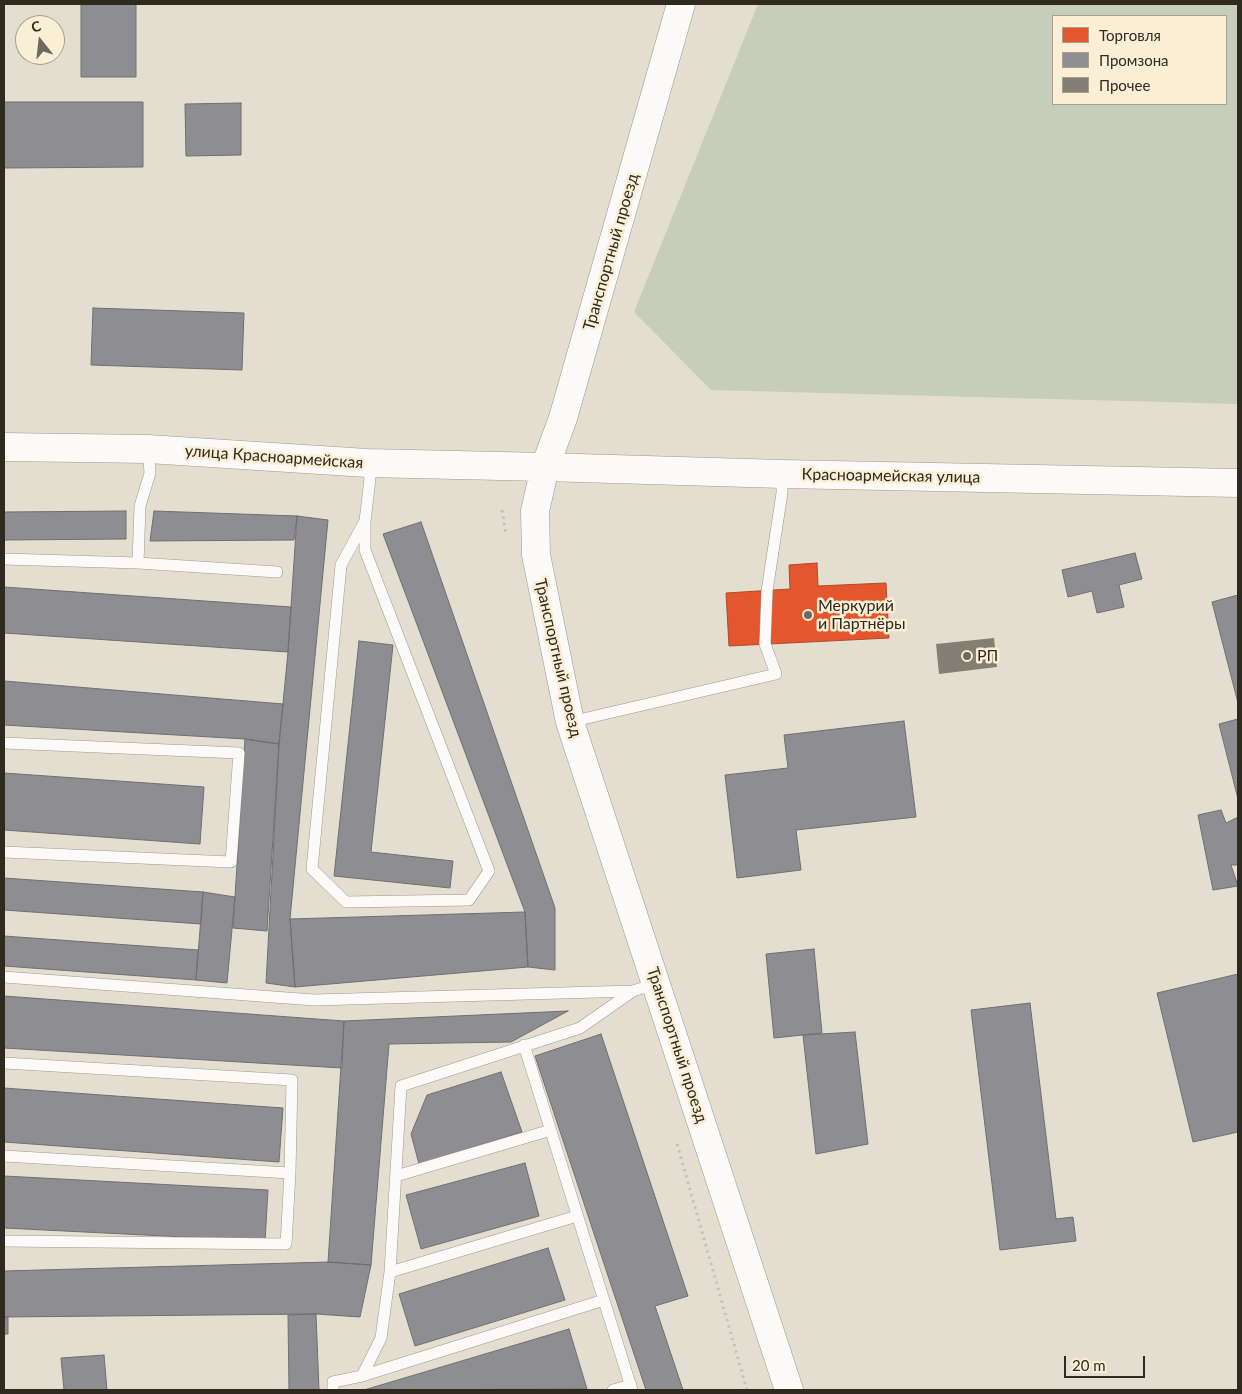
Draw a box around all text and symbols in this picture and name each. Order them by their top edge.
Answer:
north arrow [15,15,65,65]
legend [1052,15,1227,105]
text: С [29,17,43,36]
text: Торговля [1099,26,1161,44]
text: Промзона [1099,51,1169,69]
text: Прочее [1099,76,1150,94]
street label: Транспортный проезд [579,171,643,333]
street label: улица Красноармейская [184,441,364,473]
street label: Красноармейская улица [802,465,980,487]
street label: Транспортный проезд [530,577,586,739]
place label: Меркурий и Партнёры [818,596,906,634]
marker: Меркурий и Партнёры [802,609,814,621]
place label: РП [977,646,998,666]
marker: РП [961,650,973,662]
street label: Транспортный проезд [643,965,711,1125]
scale bar [1067,1346,1148,1378]
text: 20 m [1072,1356,1106,1374]

